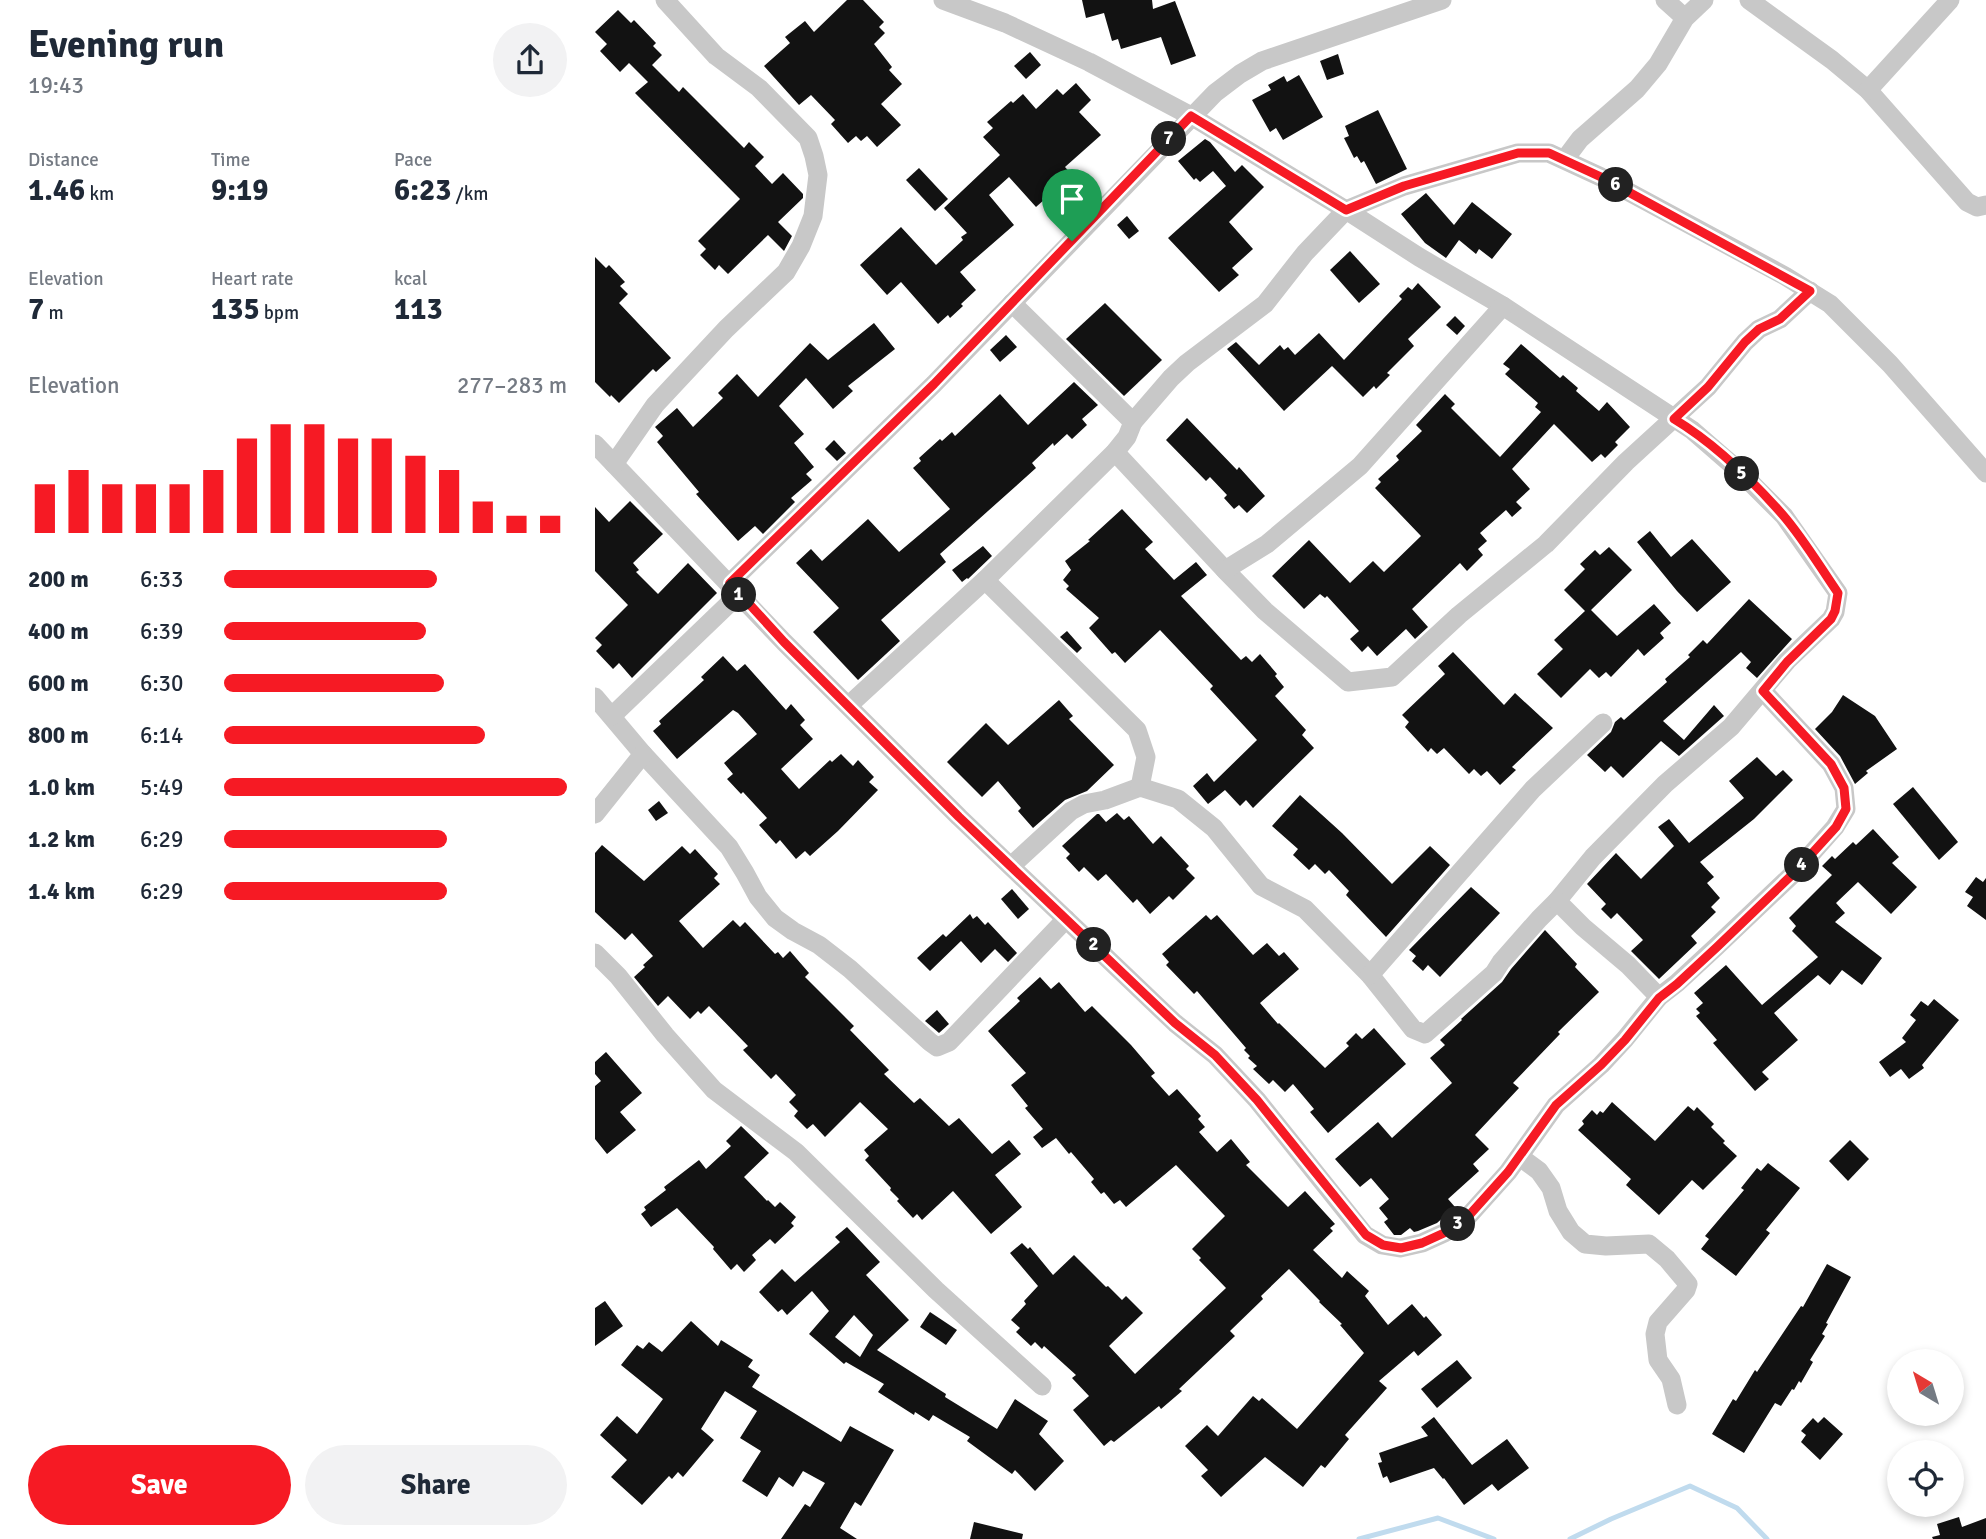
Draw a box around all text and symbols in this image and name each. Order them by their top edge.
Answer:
text: Evening run [28,21,224,68]
button: share [493,23,567,97]
text: 19:43 [28,71,84,100]
pin: 7 [1151,122,1187,156]
text: 7 [1163,126,1174,150]
text: Distance [28,148,99,172]
text: Time [211,148,250,172]
text: Pace [394,148,432,172]
pin: 6 [1599,168,1633,202]
pin [1042,169,1102,241]
text: 1.46 [28,172,85,209]
text: 9:19 [211,172,268,209]
text: 6:23 [394,172,451,209]
text: 6 [1610,172,1621,196]
icon: arrive [1053,180,1091,218]
text: km [85,182,114,206]
text: /km [451,182,488,206]
text: Elevation [28,267,104,291]
text: Heart rate [211,267,293,291]
text: kcal [394,267,427,291]
text: 7 [28,291,44,328]
text: 135 [211,291,260,328]
text: 113 [394,291,443,328]
text: m [44,301,64,325]
text: bpm [260,301,299,325]
text: Elevation [28,371,120,400]
text: 277–283 m [457,371,567,400]
pin: 5 [1725,456,1759,491]
text: 5 [1736,461,1747,485]
text: 200 m [28,565,89,594]
text: 6:33 [140,565,183,594]
pin: 1 [722,578,757,612]
text: 1 [733,582,744,606]
text: 400 m [28,617,89,646]
text: 6:39 [140,617,183,646]
text: 600 m [28,669,89,698]
text: 6:30 [140,669,183,698]
text: 800 m [28,721,89,750]
text: 6:14 [140,721,183,750]
text: 1.0 km [28,773,95,802]
text: 5:49 [140,773,183,802]
text: 1.2 km [28,825,95,854]
text: 6:29 [140,825,183,854]
pin: 4 [1785,848,1819,882]
text: 4 [1796,852,1807,876]
text: 1.4 km [28,877,95,906]
text: 6:29 [140,877,183,906]
pin: 2 [1077,928,1111,962]
text: 2 [1088,932,1099,956]
pin: 3 [1441,1206,1475,1242]
text: 3 [1452,1211,1463,1235]
north arrow [1887,1349,1963,1426]
map controls [1887,1349,1964,1517]
button: locate [1887,1440,1964,1517]
button: Save [28,1445,291,1525]
button: Share [305,1445,567,1525]

